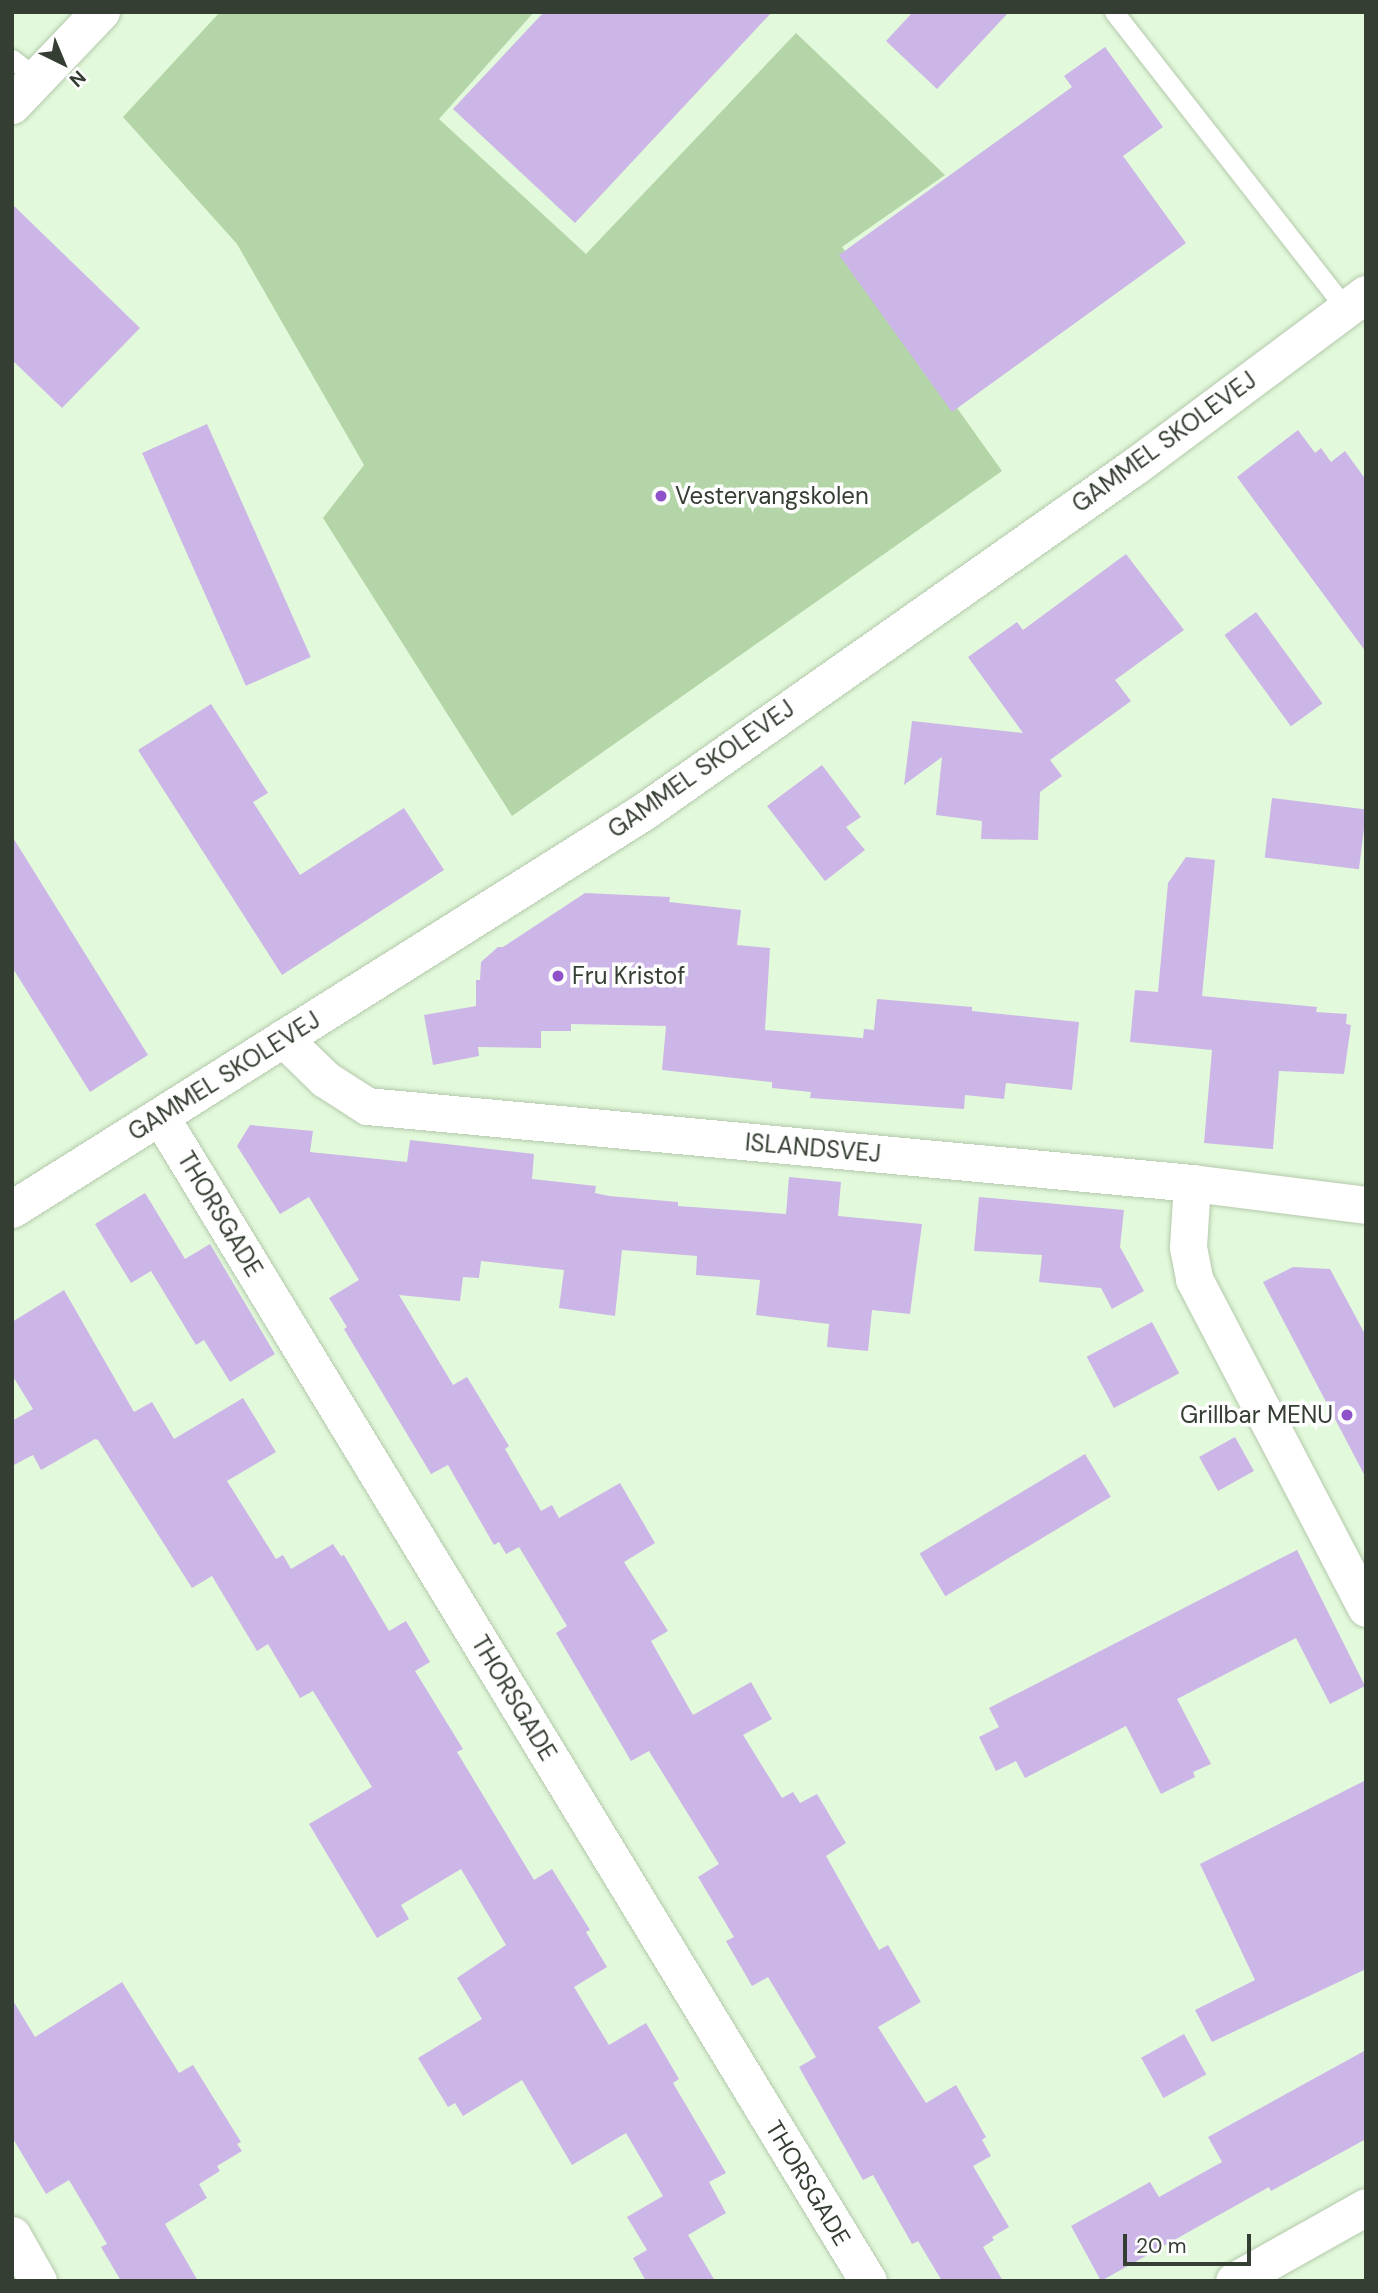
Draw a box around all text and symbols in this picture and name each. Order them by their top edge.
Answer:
north arrow [28,28,98,98]
text: N [64,65,91,93]
street label: GAMMEL SKOLEVEJ [1066,366,1262,518]
place label: Vestervangskolen [675,482,869,510]
marker: Vestervangskolen [653,488,669,504]
street label: GAMMEL SKOLEVEJ [602,694,800,844]
place label: Fru Kristof [572,962,685,990]
marker: Fru Kristof [550,968,566,984]
street label: GAMMEL SKOLEVEJ [123,1005,325,1147]
street label: ISLANDSVEJ [744,1128,882,1168]
street label: THORSGADE [171,1146,269,1282]
place label: Grillbar MENU [1180,1401,1333,1429]
marker: Grillbar MENU [1339,1407,1355,1423]
street label: THORSGADE [465,1630,563,1766]
street label: THORSGADE [759,2115,857,2251]
scale bar [1126,2220,1254,2264]
text: 20 m [1136,2232,1187,2260]

